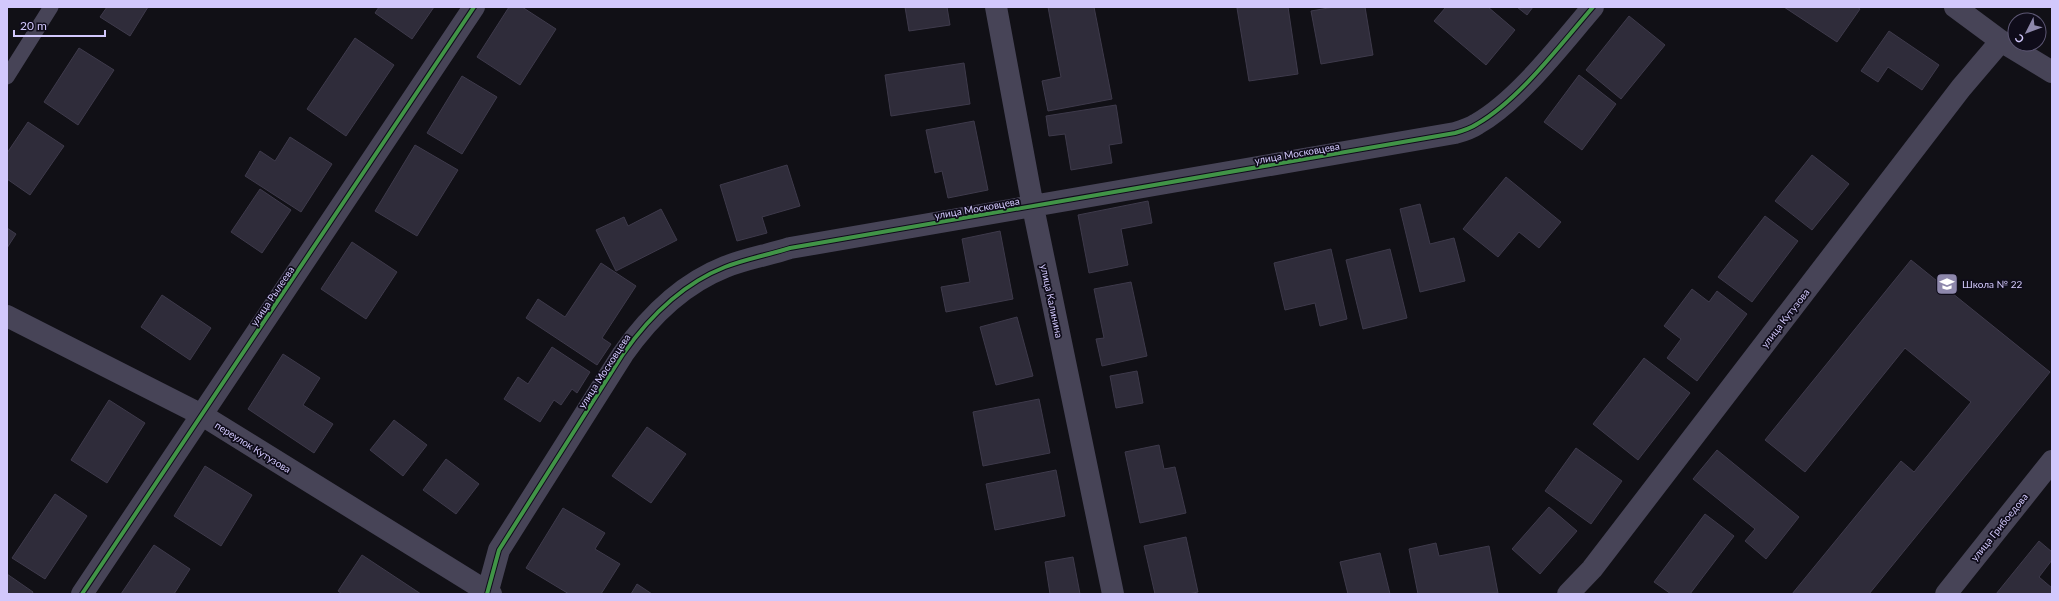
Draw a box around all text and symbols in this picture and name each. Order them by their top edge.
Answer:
scale bar [14,12,105,38]
north arrow [2007,12,2047,52]
text: 20 m [20,18,47,33]
text: С [2011,31,2026,46]
street label: улица Московцева [1253,140,1341,166]
street label: улица Московцева [933,195,1021,221]
street label: улица Калинина [1038,263,1066,339]
street label: улица Рылеева [248,264,296,328]
school or university icon: Школа № 22 [1934,271,1960,297]
place label: Школа № 22 [1962,278,2023,290]
street label: улица Кутузова [1758,286,1812,350]
street label: улица Московцева [575,332,633,410]
street label: переулок Кутузова [213,419,293,475]
street label: улица Грибоедова [1968,491,2030,563]

